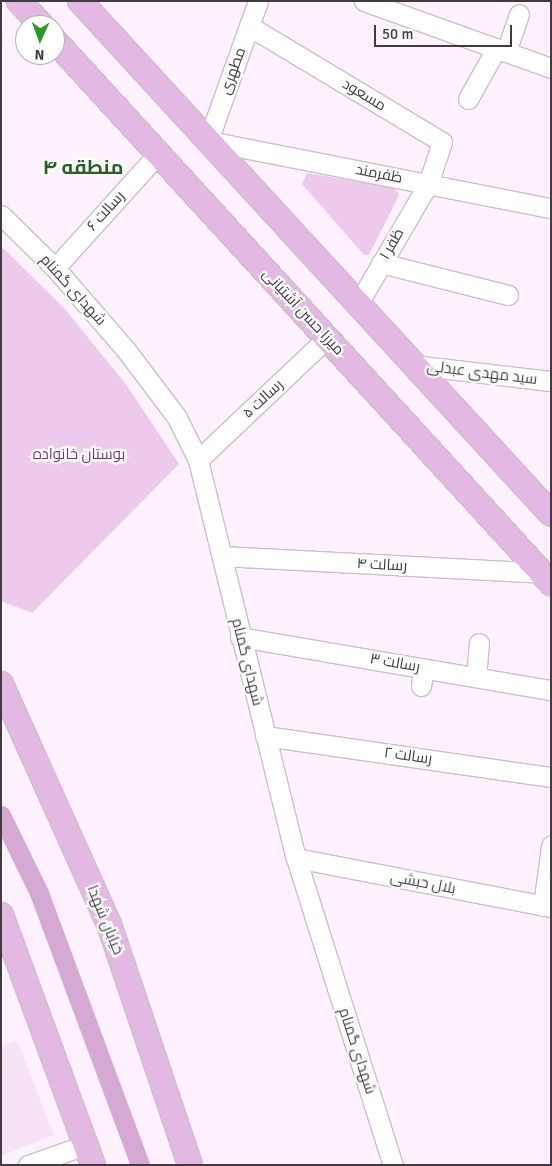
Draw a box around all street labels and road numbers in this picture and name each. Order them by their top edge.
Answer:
street label: مطهری [216,45,250,97]
street label: مسعود [339,75,389,115]
street label: ظفرمند [354,161,404,187]
street label: رسالت ۶ [83,187,129,235]
street label: ظفر ۱ [376,225,408,263]
street label: شهدای گمنام [36,251,110,329]
street label: میرزا حسن آشتیانی [258,265,348,359]
street label: سید مهدی عبدلی [426,357,538,389]
street label: رسالت ۵ [239,376,287,422]
street label: رسالت ۴ [356,555,408,575]
street label: شهدای گمنام [227,616,267,708]
street label: رسالت ۳ [369,650,421,676]
street label: رسالت ۲ [383,744,433,768]
street label: بلال حبشی [389,868,457,898]
street label: خیابان شهدا [83,883,127,957]
street label: شهدای گمنام [335,1006,379,1096]

